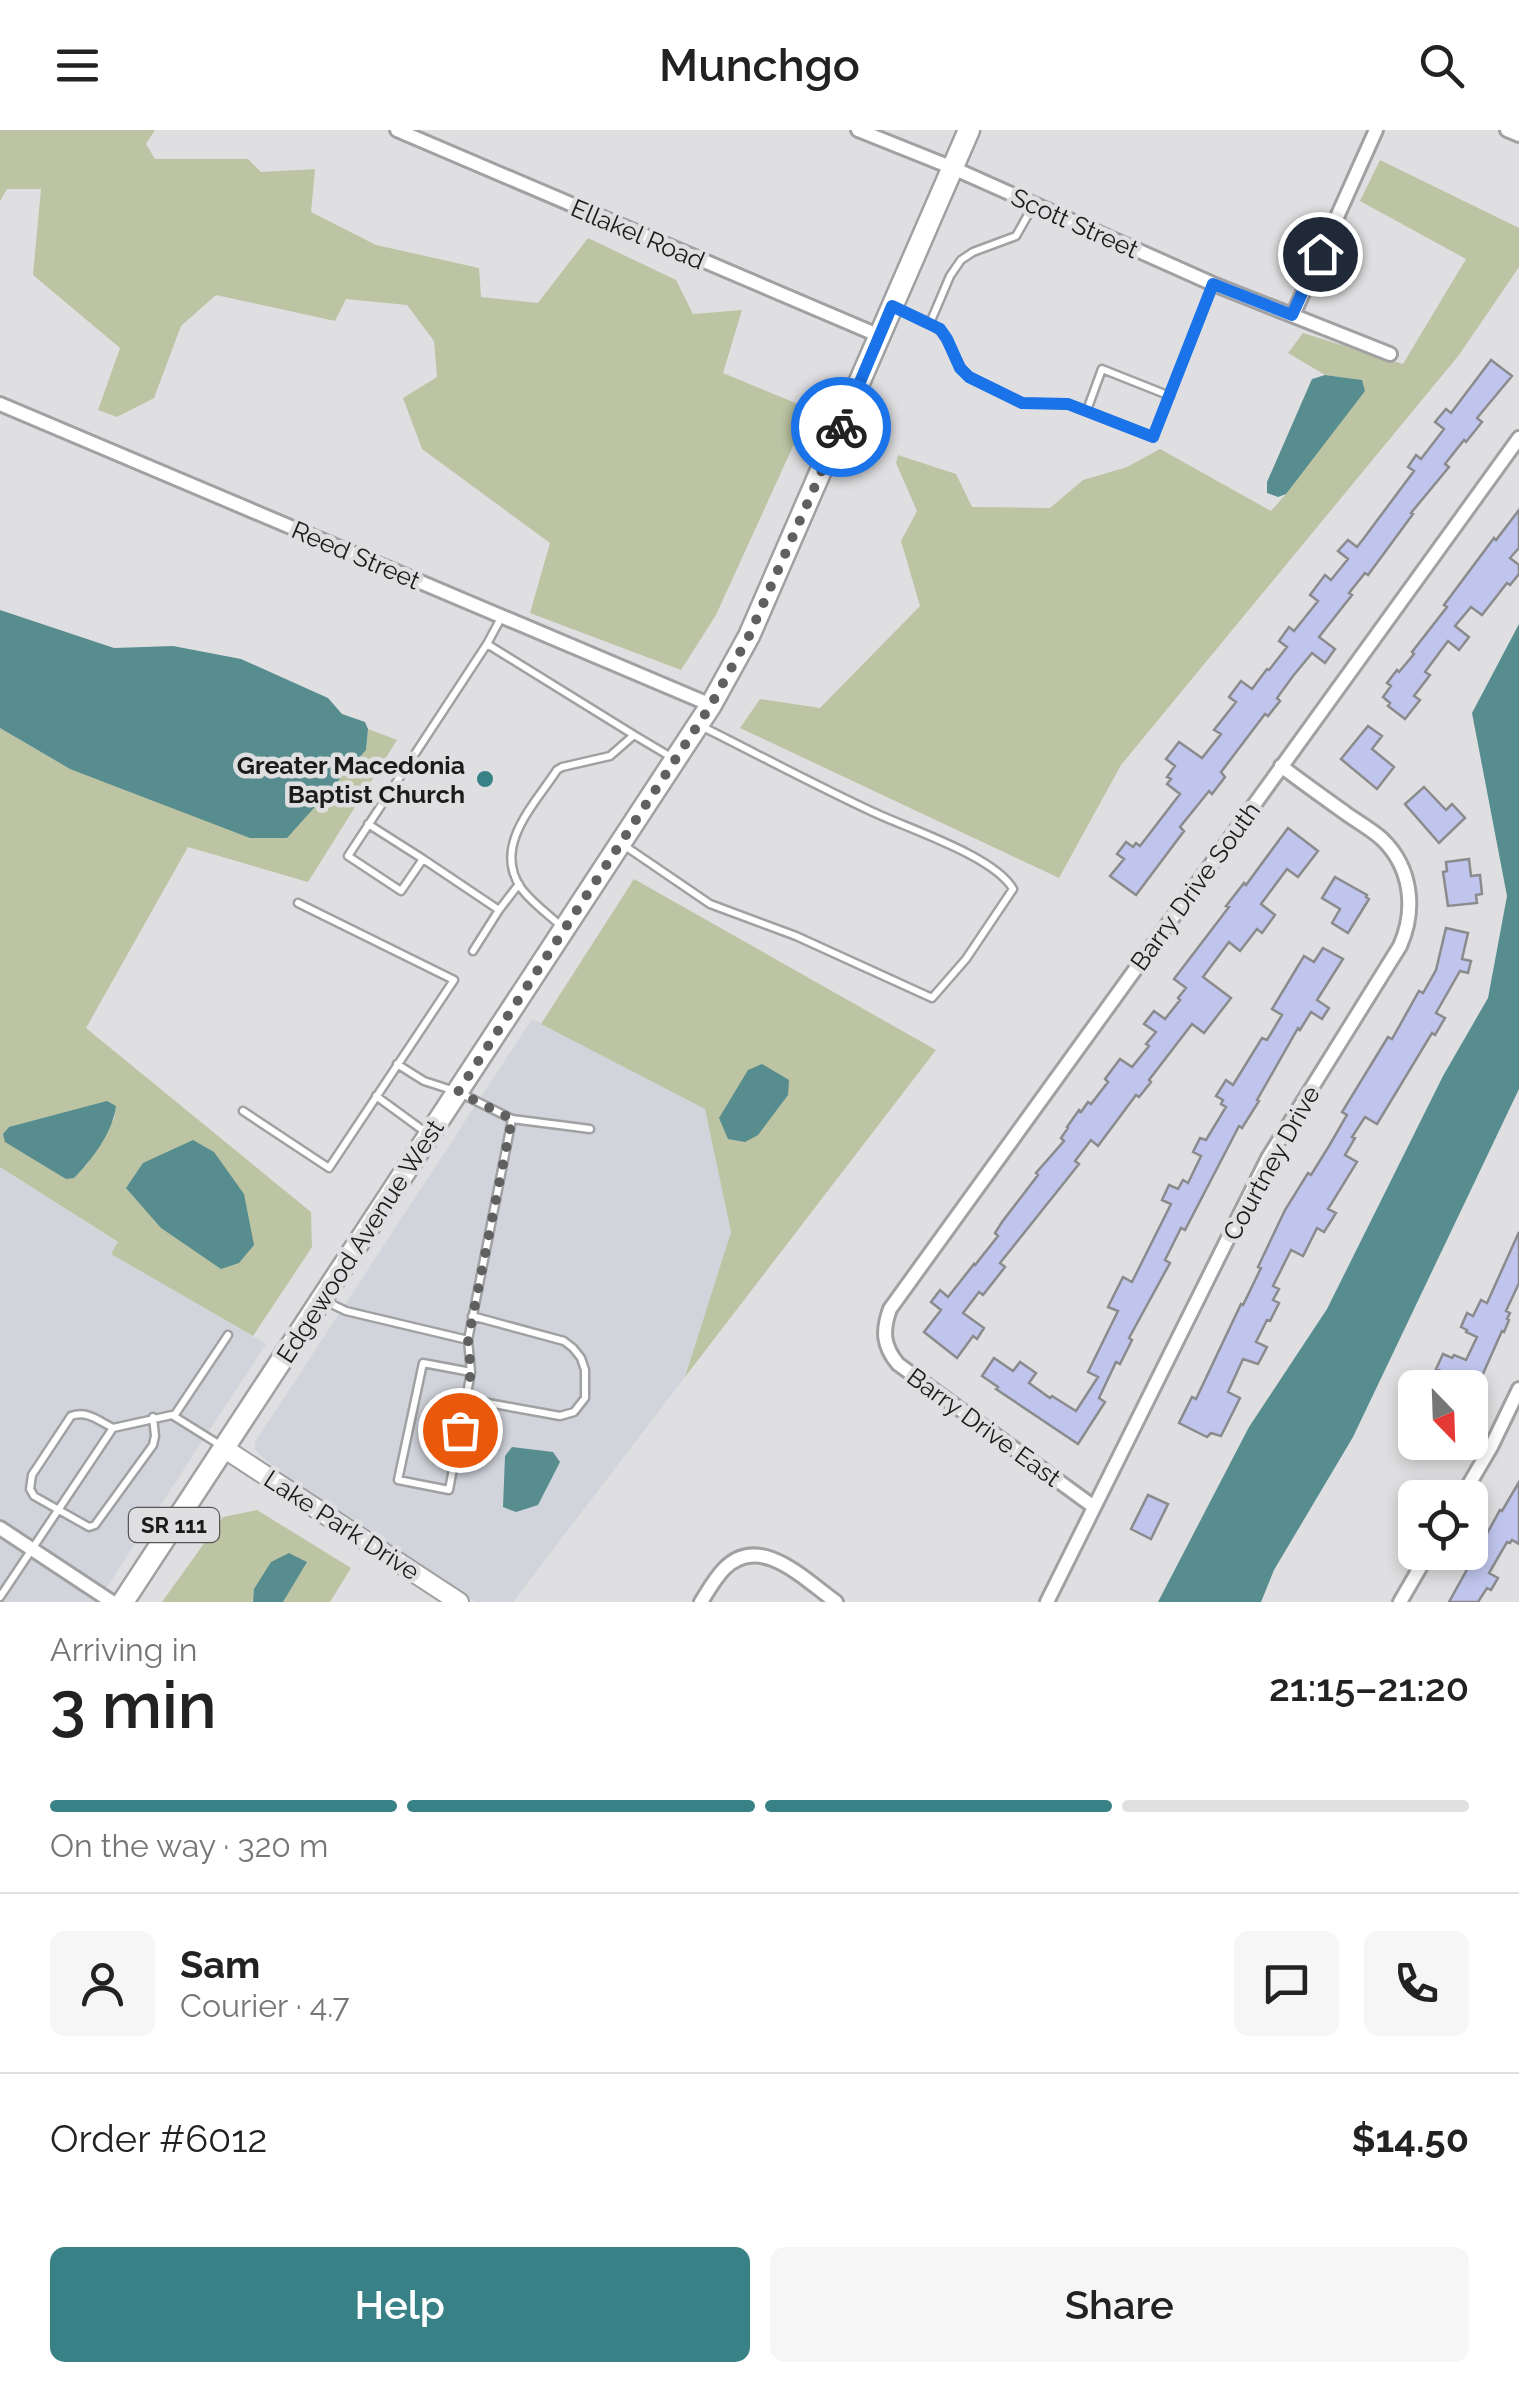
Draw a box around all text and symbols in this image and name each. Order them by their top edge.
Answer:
icon: menu [50,38,105,93]
icon: search [1414,38,1469,93]
text: Munchgo [659,39,860,92]
street label: Scott Street [1007,182,1144,265]
street label: Ellakel Road [567,192,709,276]
pin [1278,212,1363,297]
icon: home [1293,227,1348,282]
courier [791,377,891,477]
icon: bike [814,400,869,455]
street label: Reed Street [287,515,425,596]
place label: Greater Macedonia Baptist Church [237,750,465,809]
marker: Greater Macedonia Baptist Church [474,768,496,790]
street label: Barry Drive South [1124,796,1266,976]
street label: Courtney Drive [1216,1081,1326,1245]
street label: Edgewood Avenue West [270,1113,450,1368]
street label: Barry Drive East [901,1361,1067,1493]
north arrow [1398,1370,1488,1460]
map controls [1398,1370,1488,1570]
pin [418,1388,503,1473]
icon: bag [433,1403,488,1458]
street label: Lake Park Drive [259,1464,425,1586]
button: locate [1398,1480,1488,1570]
road number: SR 111 [129,1508,219,1542]
text: Arriving in [50,1631,197,1668]
text: 21:15–21:20 [1269,1665,1469,1710]
text: 3 min [50,1667,217,1743]
text: On the way · 320 m [50,1827,328,1864]
button: person [50,1931,155,2036]
button: chat [1234,1931,1339,2036]
button: phone [1364,1931,1469,2036]
text: Sam [180,1942,260,1987]
text: Courier · 4.7 [180,1987,350,2024]
text: Order #6012 [50,2116,267,2161]
text: $14.50 [1352,2116,1469,2161]
button: Help [50,2247,750,2362]
button: Share [770,2247,1469,2362]

